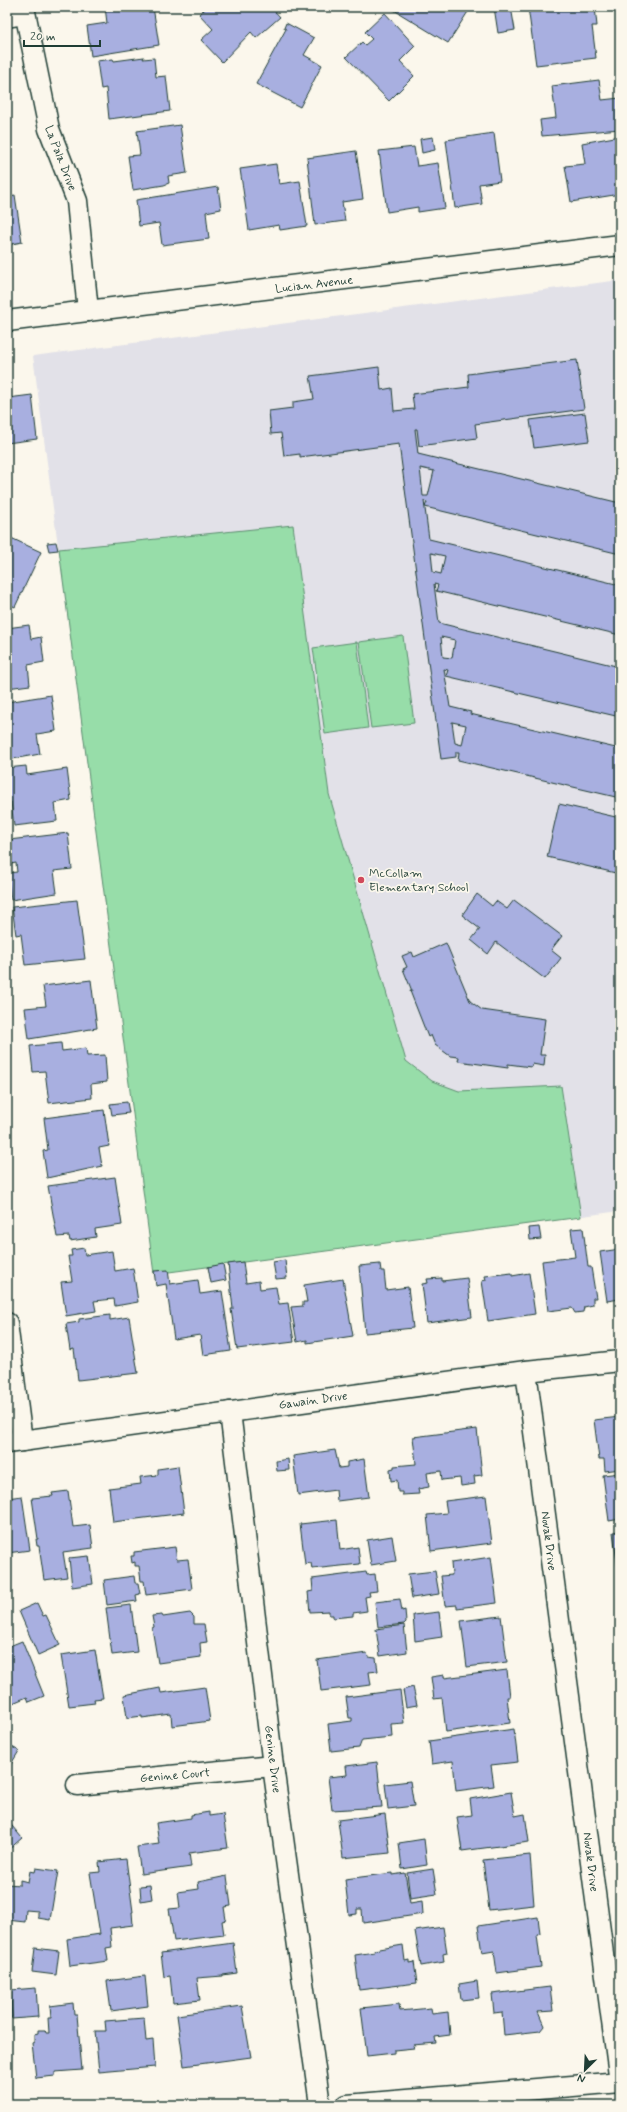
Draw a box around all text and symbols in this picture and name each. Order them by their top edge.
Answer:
scale bar [24,22,100,48]
text: 20 m [30,29,56,45]
street label: La Pala Drive [40,123,80,193]
street label: Lucian Avenue [274,272,354,298]
place label: McCollam Elementary School [369,866,469,896]
marker: McCollam Elementary School [356,875,366,885]
street label: Gawain Drive [278,1388,348,1414]
street label: Novak Drive [536,1510,560,1572]
street label: Genine Drive [260,1724,284,1794]
street label: Genine Court [139,1765,211,1787]
street label: Novak Drive [578,1831,602,1893]
north arrow [565,2050,605,2090]
text: N [575,2070,588,2086]

